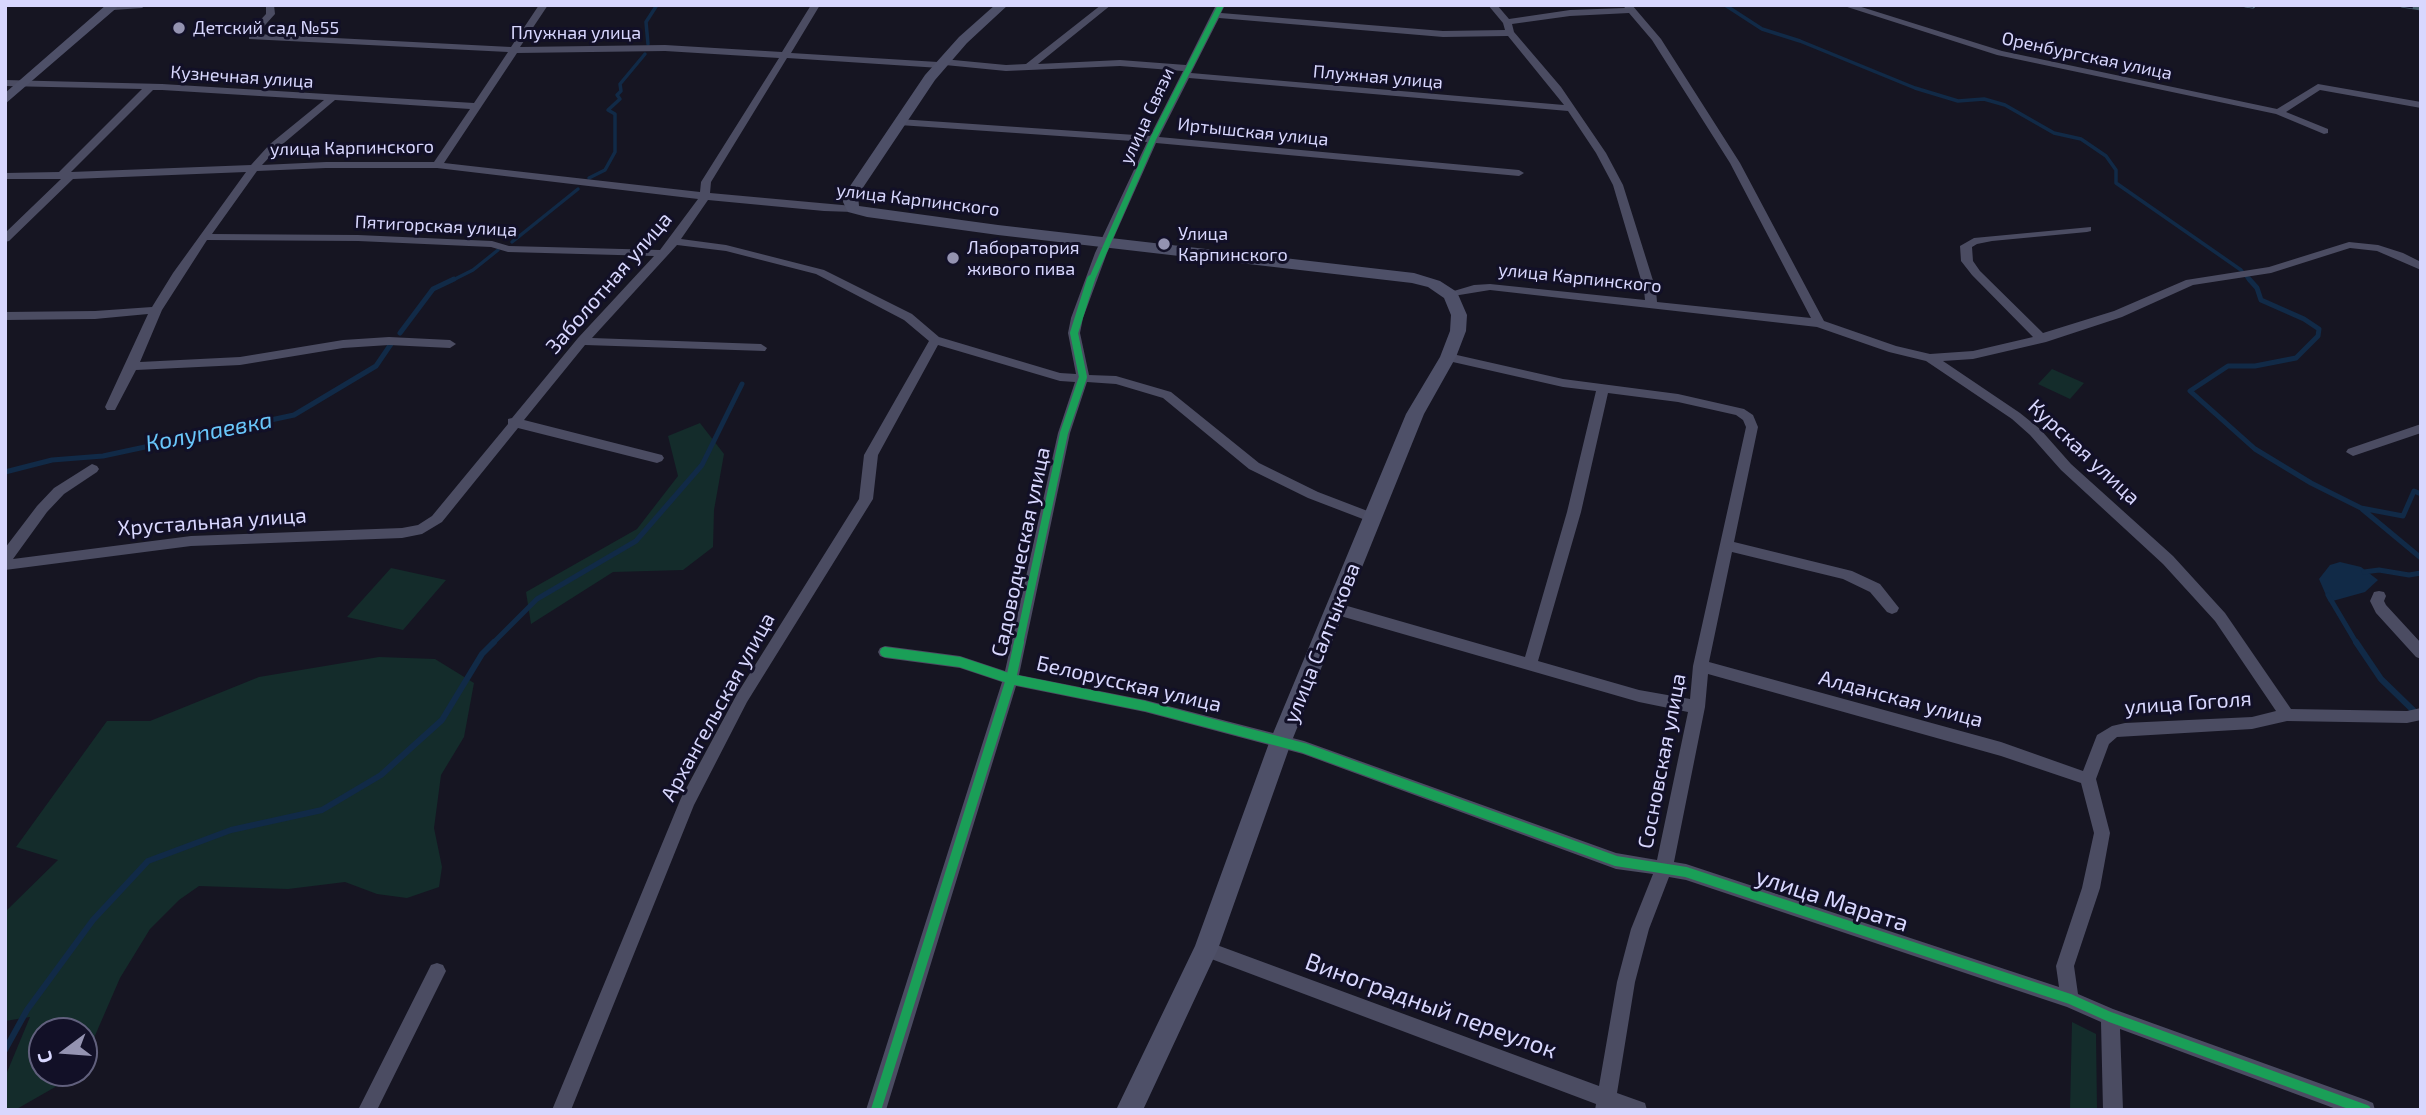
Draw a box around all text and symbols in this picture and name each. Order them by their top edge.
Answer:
place label: Детский сад №55 [193,17,339,39]
marker: Детский сад №55 [171,20,187,36]
street label: Плужная улица [511,22,641,44]
street label: Оренбургская улица [2000,27,2174,85]
street label: Кузнечная улица [170,61,314,93]
street label: Плужная улица [1312,61,1444,93]
street label: улица Связи [1115,64,1179,168]
street label: Иртышская улица [1176,113,1330,151]
street label: улица Карпинского [270,136,434,160]
street label: улица Карпинского [835,179,1001,221]
street label: Заболотная улица [541,207,677,359]
street label: Пятигорская улица [354,211,518,241]
place label: Улица Карпинского [1178,223,1288,266]
marker: Улица Карпинского [1156,236,1172,252]
place label: Лаборатория живого пива [967,237,1079,280]
marker: Лаборатория живого пива [945,250,961,266]
street label: улица Карпинского [1497,259,1663,297]
street label: Курская улица [2023,394,2145,510]
water label: Колупаевка [143,406,275,458]
street label: Садоводческая улица [986,445,1056,659]
street label: Хрустальная улица [117,503,307,541]
street label: улица Салтыкова [1278,559,1366,727]
street label: Архангельская улица [656,608,780,806]
street label: Белорусская улица [1034,650,1224,718]
street label: Алданская улица [1816,665,1986,733]
street label: Сосновская улица [1633,671,1691,851]
street label: улица Гоголя [2124,686,2252,720]
street label: улица Марата [1752,862,1912,938]
street label: Виноградный переулок [1301,947,1561,1065]
north arrow [28,1017,98,1087]
text: С [32,1049,57,1066]

